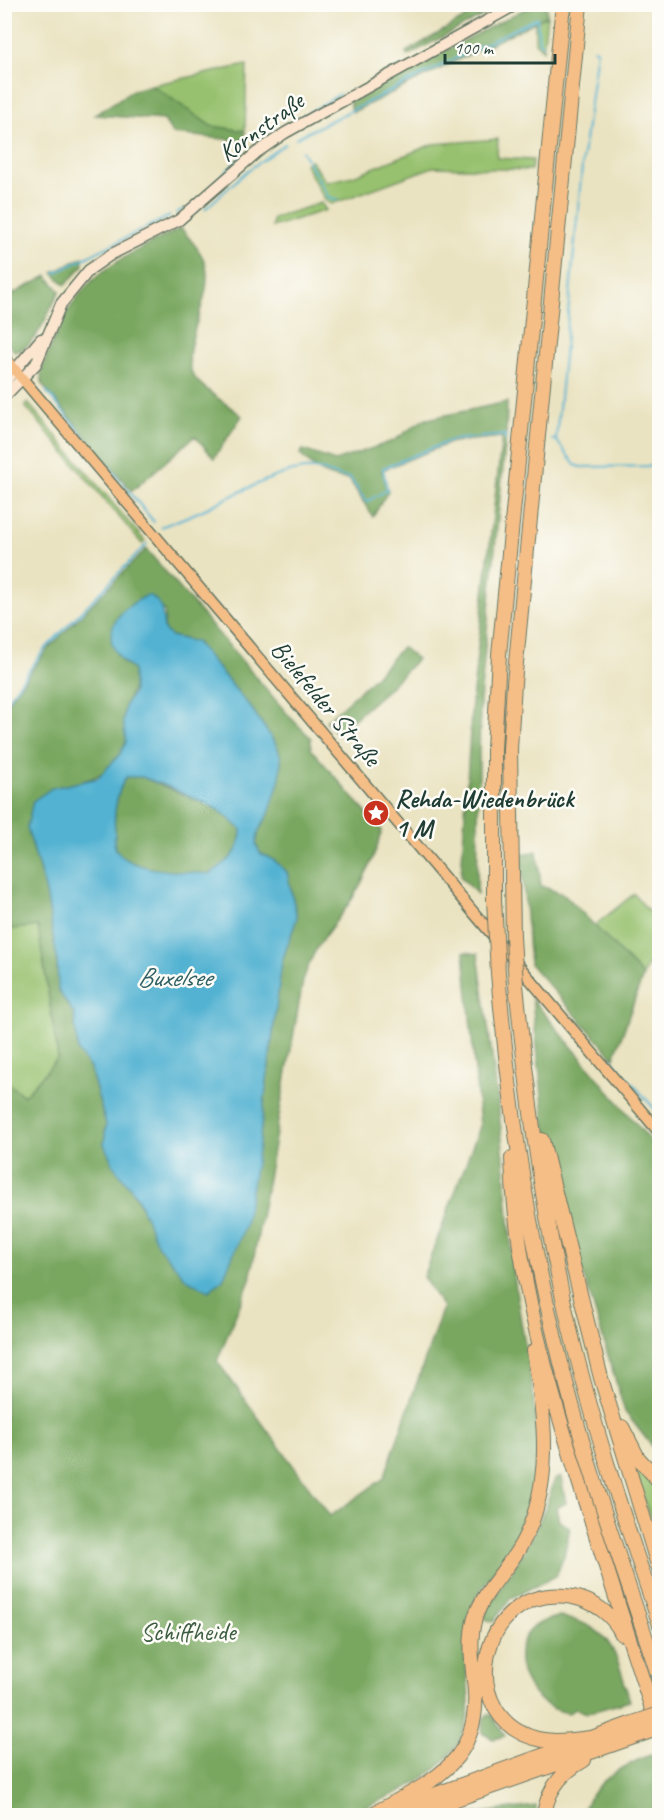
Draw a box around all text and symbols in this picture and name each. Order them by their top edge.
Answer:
scale bar [445,27,554,65]
text: 100 m [454,37,495,59]
street label: Kornstraße [212,83,312,169]
street label: Bielefelder Straße [264,633,390,775]
place label: Rehda-Wiedenbrück 1 M [395,782,576,845]
place icon: Rehda-Wiedenbrück 1 M [361,798,391,828]
water label: Buxelsee [137,960,215,994]
park label: Schiffheide [141,1615,238,1648]

